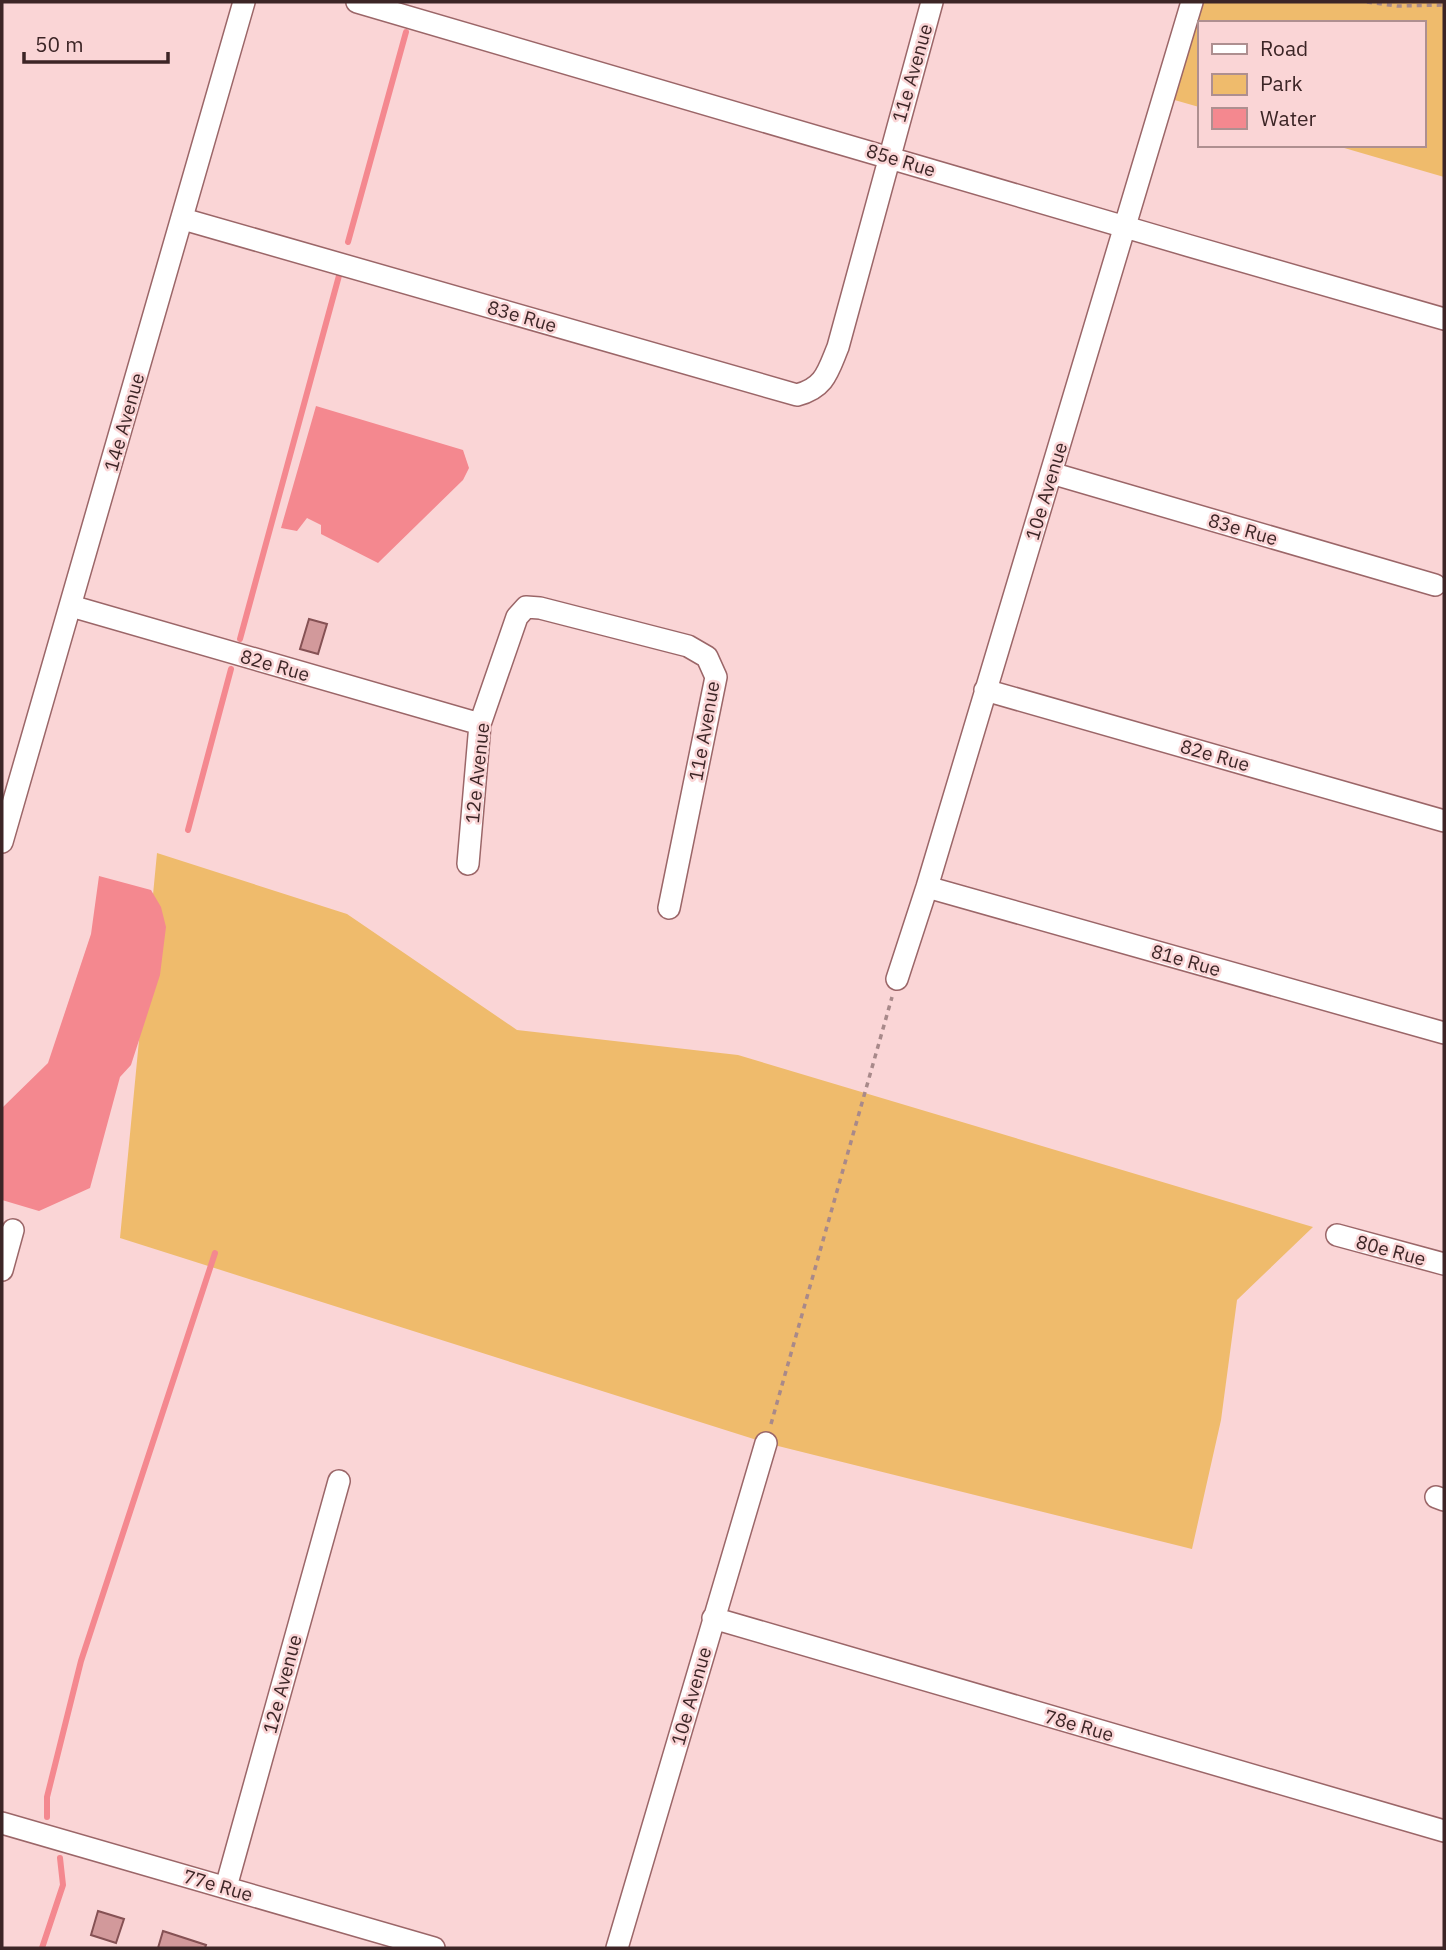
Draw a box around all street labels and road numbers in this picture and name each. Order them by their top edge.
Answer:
street label: 11e Avenue [887,21,937,125]
street label: 85e Rue [863,138,939,182]
street label: 83e Rue [485,295,559,337]
street label: 14e Avenue [99,370,149,474]
street label: 10e Avenue [1020,439,1072,543]
street label: 83e Rue [1206,508,1280,550]
street label: 82e Rue [238,644,312,686]
street label: 11e Avenue [683,679,725,783]
street label: 12e Avenue [460,721,494,825]
street label: 82e Rue [1178,734,1252,776]
street label: 81e Rue [1149,939,1223,981]
street label: 80e Rue [1354,1229,1428,1271]
street label: 12e Avenue [257,1632,307,1736]
street label: 10e Avenue [666,1644,716,1748]
street label: 78e Rue [1042,1704,1116,1746]
street label: 77e Rue [181,1864,255,1906]

